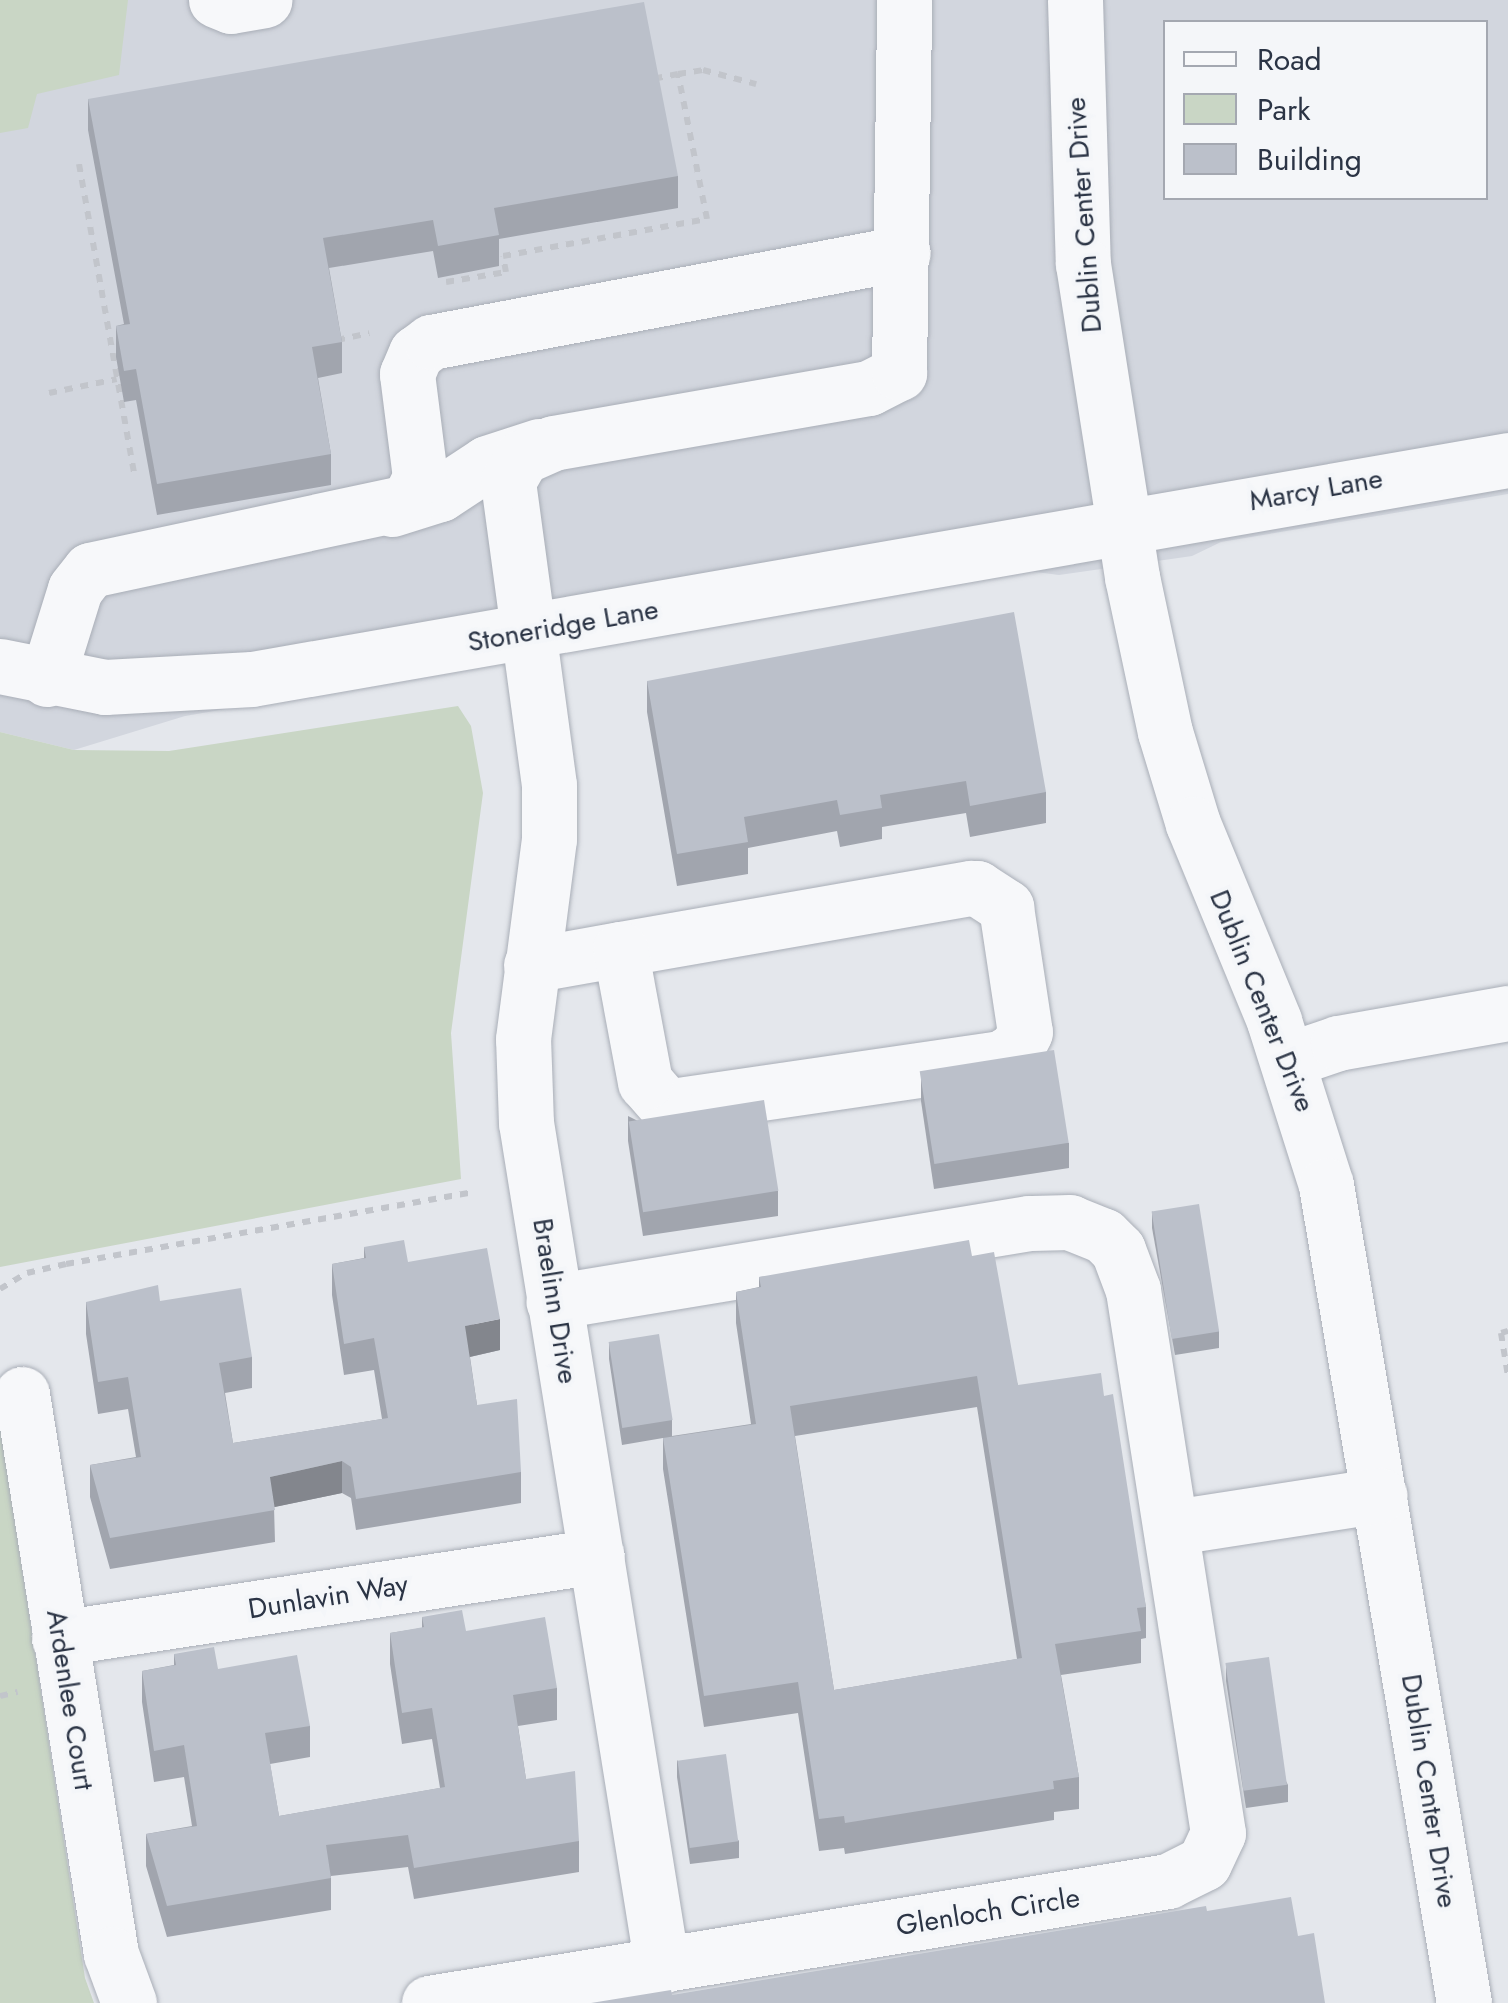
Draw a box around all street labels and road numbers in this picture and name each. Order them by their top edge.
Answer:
street label: Dublin Center Drive [1059,96,1109,334]
street label: Marcy Lane [1247,462,1385,518]
street label: Stoneridge Lane [465,593,661,659]
street label: Dublin Center Drive [1202,885,1322,1117]
street label: Braelinn Drive [525,1216,585,1386]
street label: Dunlavin Way [246,1568,410,1626]
street label: Ardenlee Court [39,1607,101,1793]
street label: Dublin Center Drive [1394,1672,1464,1910]
street label: Glenloch Circle [894,1881,1082,1943]

